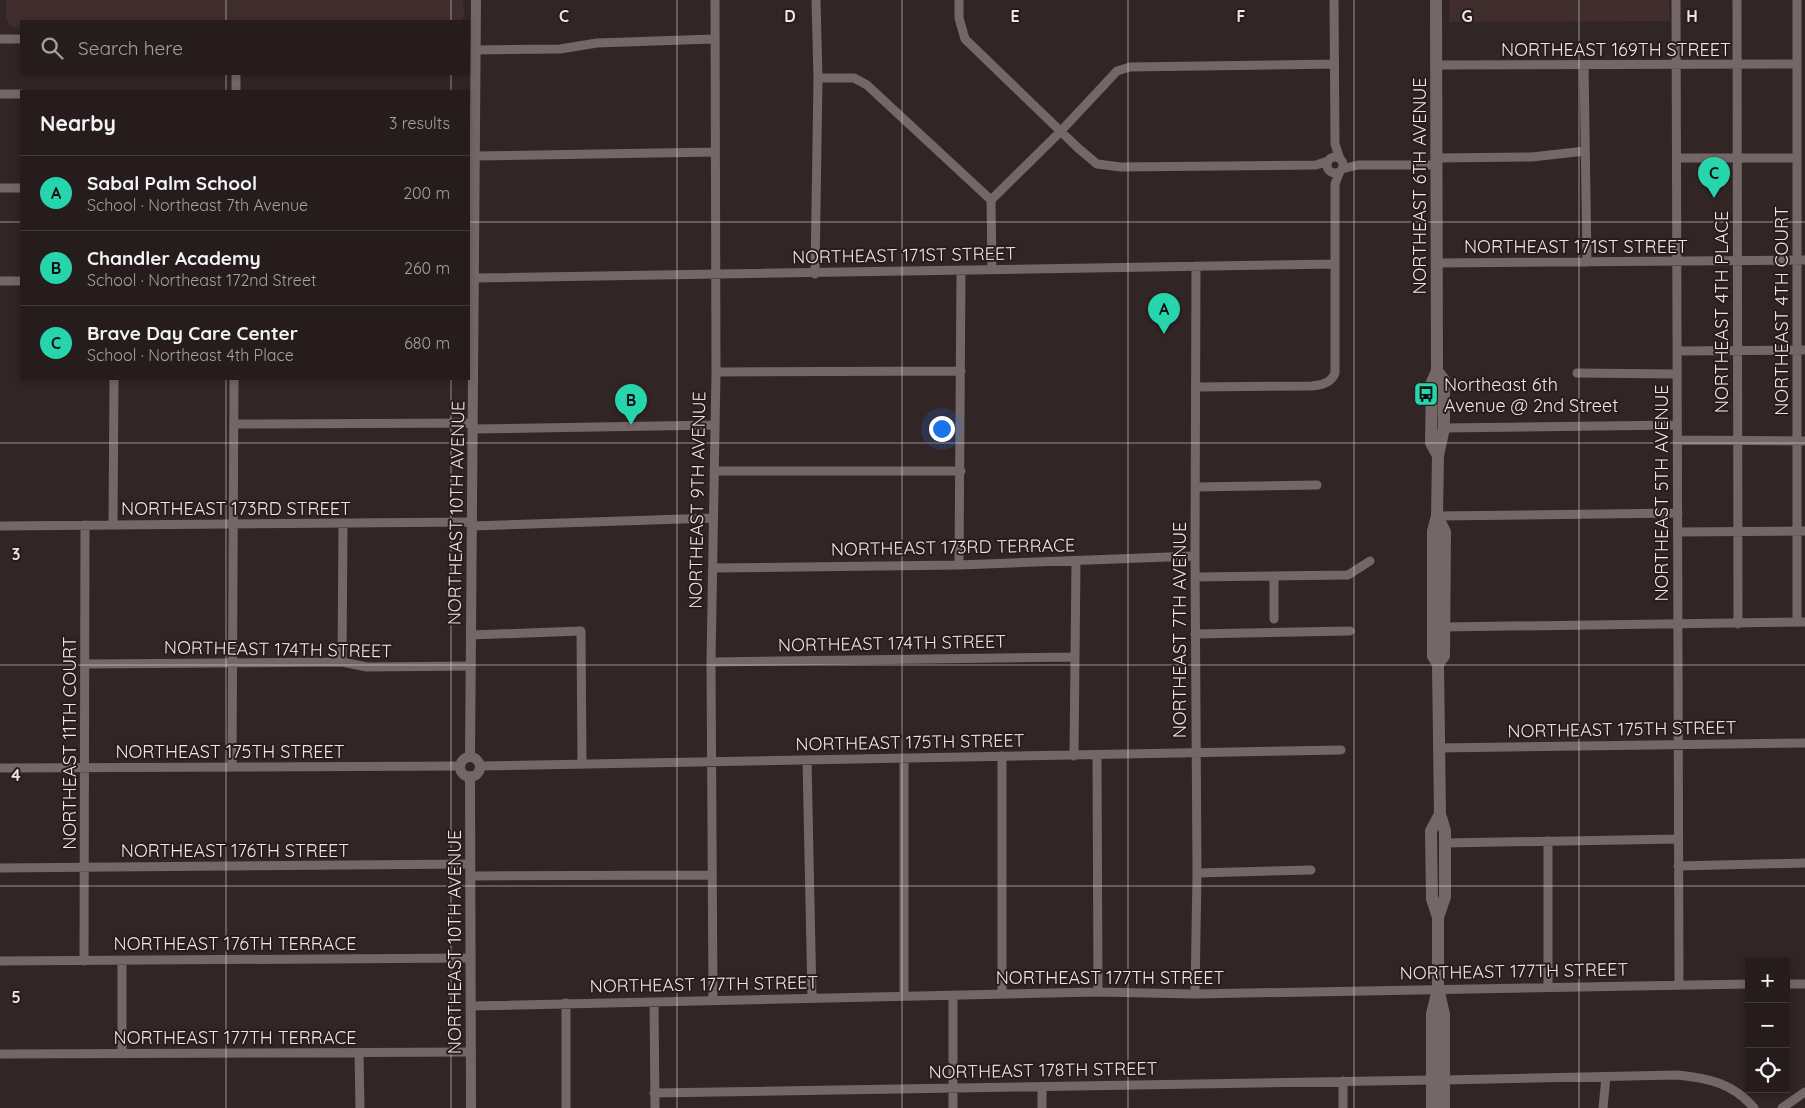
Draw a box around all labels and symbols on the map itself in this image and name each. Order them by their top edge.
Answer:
text: C [559,6,569,26]
text: D [784,6,796,26]
text: E [1010,6,1020,26]
text: F [1237,6,1246,26]
text: G [1461,6,1473,26]
text: H [1686,6,1698,26]
street label: NORTHEAST 169TH STREET [1501,38,1731,61]
street label: NORTHEAST 6TH AVENUE [1408,77,1431,295]
pin: C [1698,157,1730,198]
street label: NORTHEAST 4TH COURT [1770,206,1793,416]
street label: NORTHEAST 4TH PLACE [1710,211,1733,413]
street label: NORTHEAST 171ST STREET [1464,235,1688,258]
street label: NORTHEAST 171ST STREET [792,242,1016,268]
pin: A [1148,293,1180,334]
place label: Northeast 6th Avenue @ 2nd Street [1444,373,1618,417]
bus stop icon: Northeast 6th Avenue @ 2nd Street [1413,381,1439,407]
pin: B [615,384,647,425]
street label: NORTHEAST 5TH AVENUE [1650,384,1673,602]
street label: NORTHEAST 9TH AVENUE [684,391,710,609]
street label: NORTHEAST 10TH AVENUE [443,401,469,625]
your location [929,416,955,442]
street label: NORTHEAST 173RD STREET [121,497,351,520]
street label: NORTHEAST 7TH AVENUE [1168,522,1191,738]
street label: NORTHEAST 173RD TERRACE [831,533,1075,561]
text: 3 [12,544,20,564]
street label: NORTHEAST 174TH STREET [778,630,1006,656]
street label: NORTHEAST 11TH COURT [58,636,81,850]
street label: NORTHEAST 174TH STREET [164,636,392,662]
street label: NORTHEAST 175TH STREET [1507,716,1737,742]
street label: NORTHEAST 175TH STREET [795,729,1025,755]
street label: NORTHEAST 175TH STREET [115,740,345,763]
text: 4 [11,765,21,785]
street label: NORTHEAST 10TH AVENUE [443,830,466,1054]
street label: NORTHEAST 176TH STREET [121,839,349,862]
street label: NORTHEAST 176TH TERRACE [114,932,356,955]
street label: NORTHEAST 177TH STREET [1400,958,1629,984]
street label: NORTHEAST 177TH STREET [996,966,1224,989]
street label: NORTHEAST 177TH STREET [590,971,819,997]
text: 5 [11,987,21,1007]
street label: NORTHEAST 177TH TERRACE [114,1026,356,1049]
street label: NORTHEAST 178TH STREET [928,1057,1158,1083]

